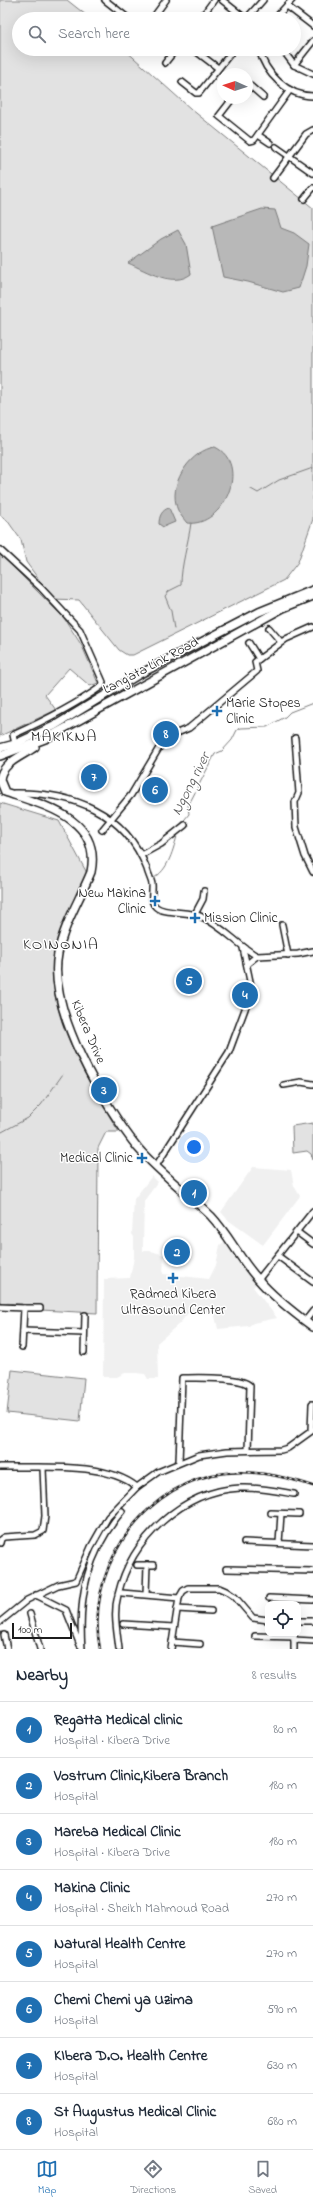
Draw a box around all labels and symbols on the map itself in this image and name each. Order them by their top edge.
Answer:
north arrow [217,68,253,104]
street label: Lang'ata Link Road [100,632,203,701]
place label: Marie Stopes Clinic [226,693,301,730]
marker: Marie Stopes Clinic [211,705,223,717]
pin: 8 [153,719,179,749]
district label: MAKIKNA [31,725,97,749]
water label: Ngong river [166,747,218,820]
pin: 7 [81,762,107,792]
pin: 6 [142,775,168,805]
place label: New Makina Clinic [78,883,147,920]
marker: New Makina Clinic [149,895,161,907]
place label: Mission Clinic [204,908,278,929]
marker: Mission Clinic [189,912,201,924]
district label: KOINONIA [23,933,99,957]
pin: 5 [176,966,202,996]
pin: 4 [232,980,258,1010]
street label: Kibera Drive [65,997,111,1068]
pin: 3 [91,1075,117,1105]
your location [184,1137,204,1157]
place label: Medical Clinic [60,1148,134,1169]
marker: Medical Clinic [136,1152,148,1164]
pin: 1 [181,1178,207,1208]
pin: 2 [164,1237,190,1267]
marker: Radmed Kibera Ultrasound Center [167,1272,179,1284]
place label: Radmed Kibera Ultrasound Center [121,1284,226,1321]
scale bar [12,1621,72,1640]

